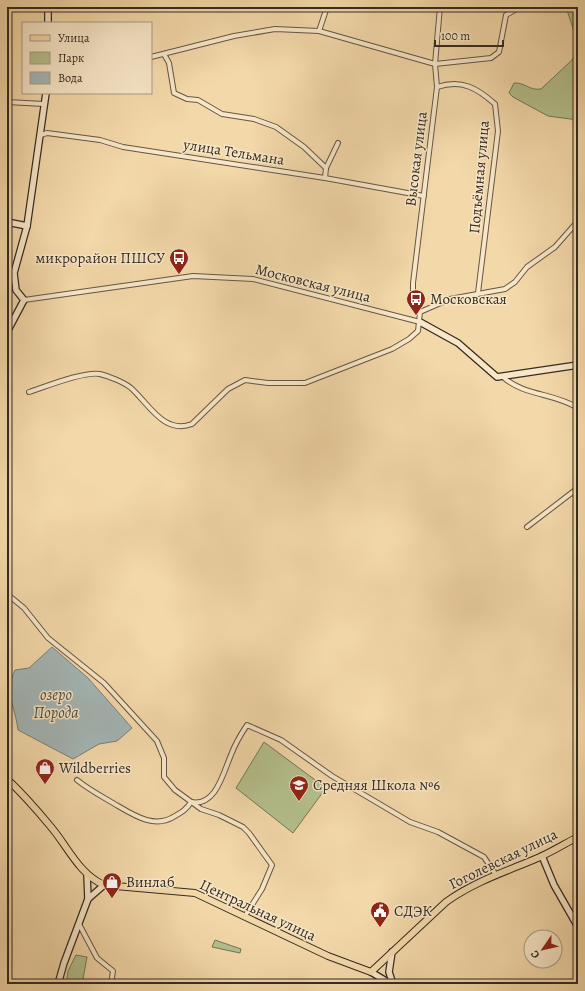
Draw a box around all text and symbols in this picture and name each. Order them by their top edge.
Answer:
legend [22,22,152,94]
scale bar [435,22,503,48]
text: 100 m [441,28,470,44]
text: Улица [58,30,90,46]
text: Парк [58,50,84,66]
text: Вода [58,70,83,86]
street label: Высокая улица [400,110,432,208]
street label: Подъёмная улица [464,119,494,235]
street label: улица Тельмана [181,134,286,170]
bus stop icon: микрорайон ПШСУ [168,247,190,275]
place label: микрорайон ПШСУ [35,248,165,268]
street label: Московская улица [253,259,373,307]
bus stop icon: Московская [405,288,427,316]
place label: Московская [430,289,507,309]
water label: озеро Порода [33,684,79,724]
shop icon: Wildberries [34,757,56,785]
place label: Wildberries [58,758,131,778]
school or university icon: Средняя Школа №6 [288,774,310,802]
place label: Средняя Школа №6 [313,775,440,795]
street label: Гоголевская улица [445,824,561,894]
shop icon: Винлаб [101,871,123,899]
place label: Винлаб [126,872,175,892]
street label: Центральная улица [197,874,319,946]
public building icon: СДЭК [369,900,391,928]
place label: СДЭК [394,901,432,921]
north arrow [523,929,563,969]
text: С [527,947,543,961]

